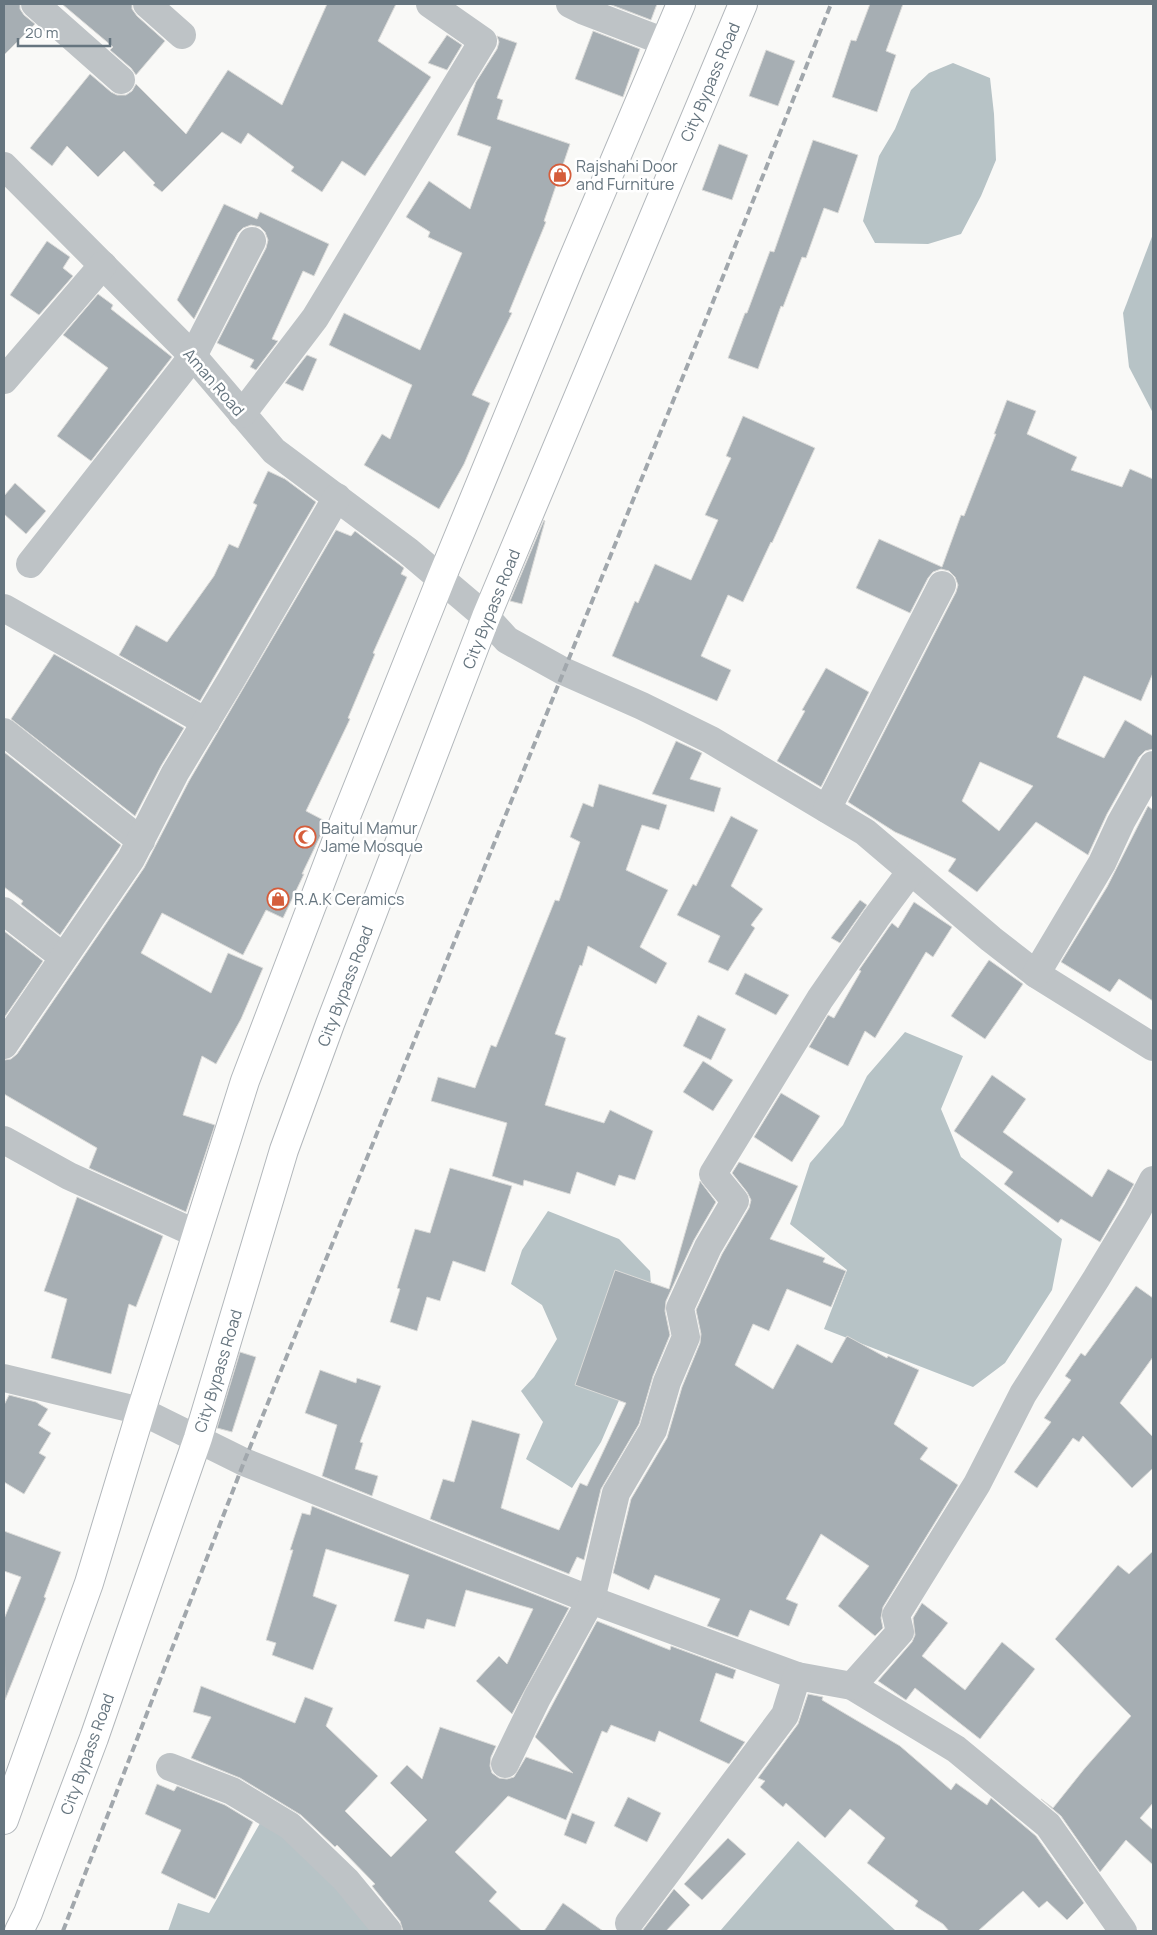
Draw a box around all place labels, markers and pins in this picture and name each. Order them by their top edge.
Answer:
place label: Rajshahi Door and Furniture [576,155,678,195]
shop icon: Rajshahi Door and Furniture [548,163,572,187]
place label: Baitul Mamur Jame Mosque [321,817,423,857]
mosque icon: Baitul Mamur Jame Mosque [293,825,317,849]
shop icon: R.A.K Ceramics [266,887,290,911]
place label: R.A.K Ceramics [294,888,404,910]

